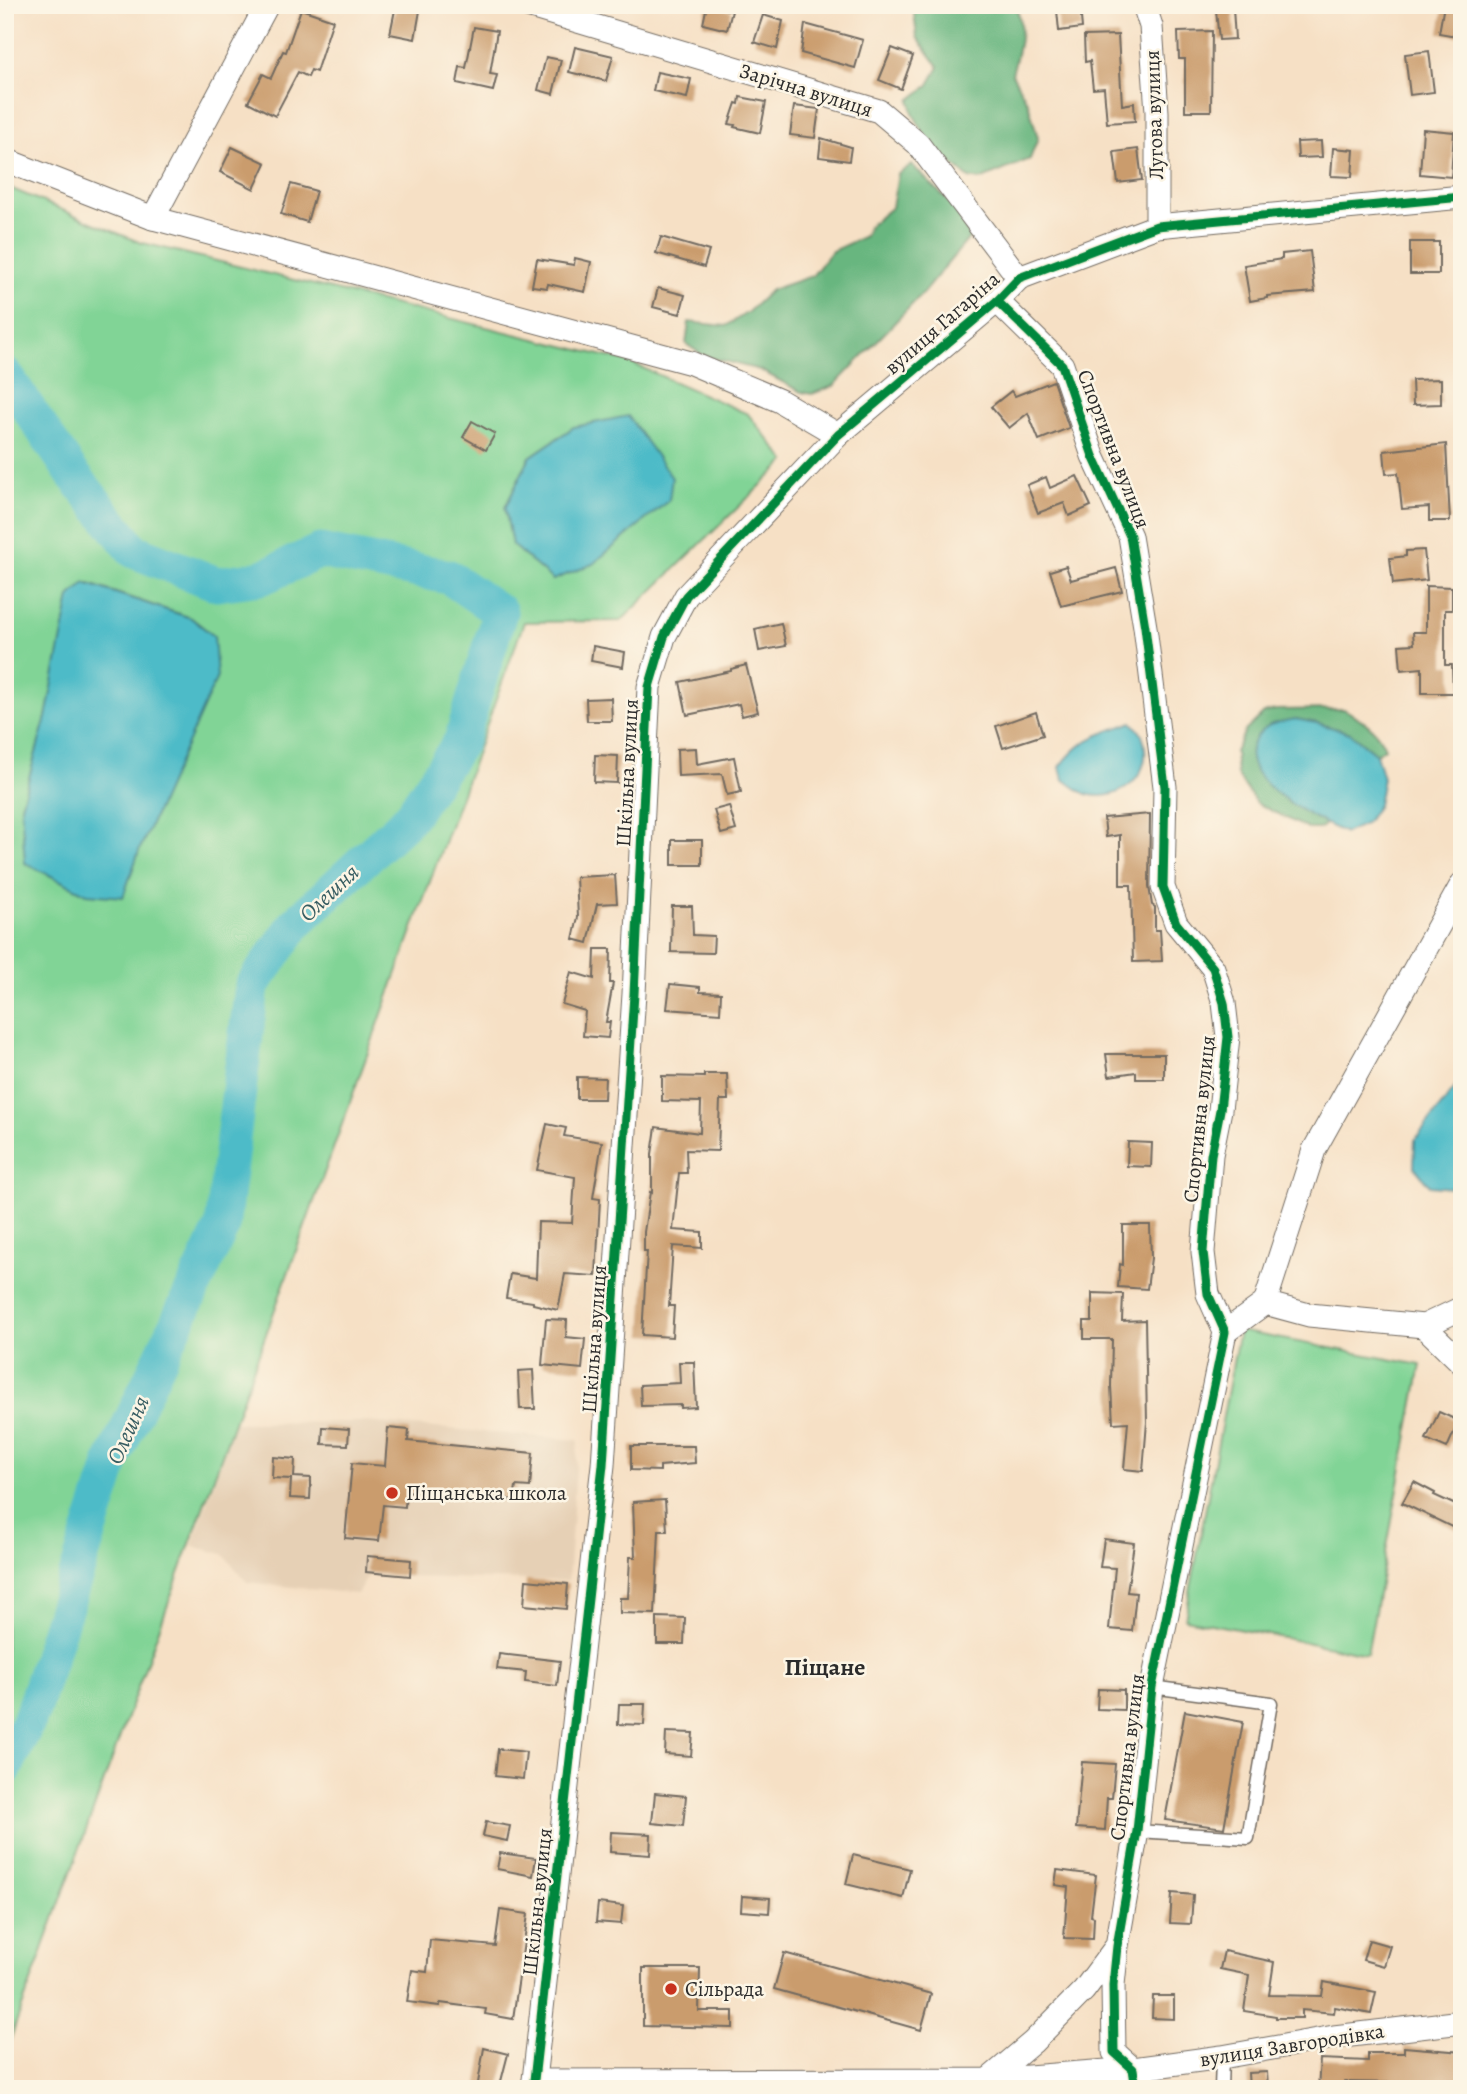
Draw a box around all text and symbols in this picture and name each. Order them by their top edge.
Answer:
street label: Лугова вулиця [1138,50,1170,180]
street label: Зарічна вулиця [736,56,876,124]
street label: вулиця Гагаріна [878,265,1006,381]
street label: Спортивна вулиця [1071,366,1157,532]
street label: Шкільна вулиця [609,698,645,848]
water label: Олешня [292,857,366,929]
street label: Спортивна вулиця [1176,1034,1222,1204]
street label: Шкільна вулиця [575,1264,613,1414]
water label: Олешня [99,1391,157,1469]
place label: Піщанська школа [406,1479,567,1507]
marker: Піщанська школа [384,1485,400,1501]
district label: Піщане [785,1651,865,1683]
street label: Спортивна вулиця [1103,1672,1151,1842]
street label: Шкільна вулиця [515,1827,559,1977]
place label: Сільрада [685,1975,764,2003]
marker: Сільрада [663,1981,679,1997]
street label: вулиця Завгородівка [1198,2017,1387,2073]

